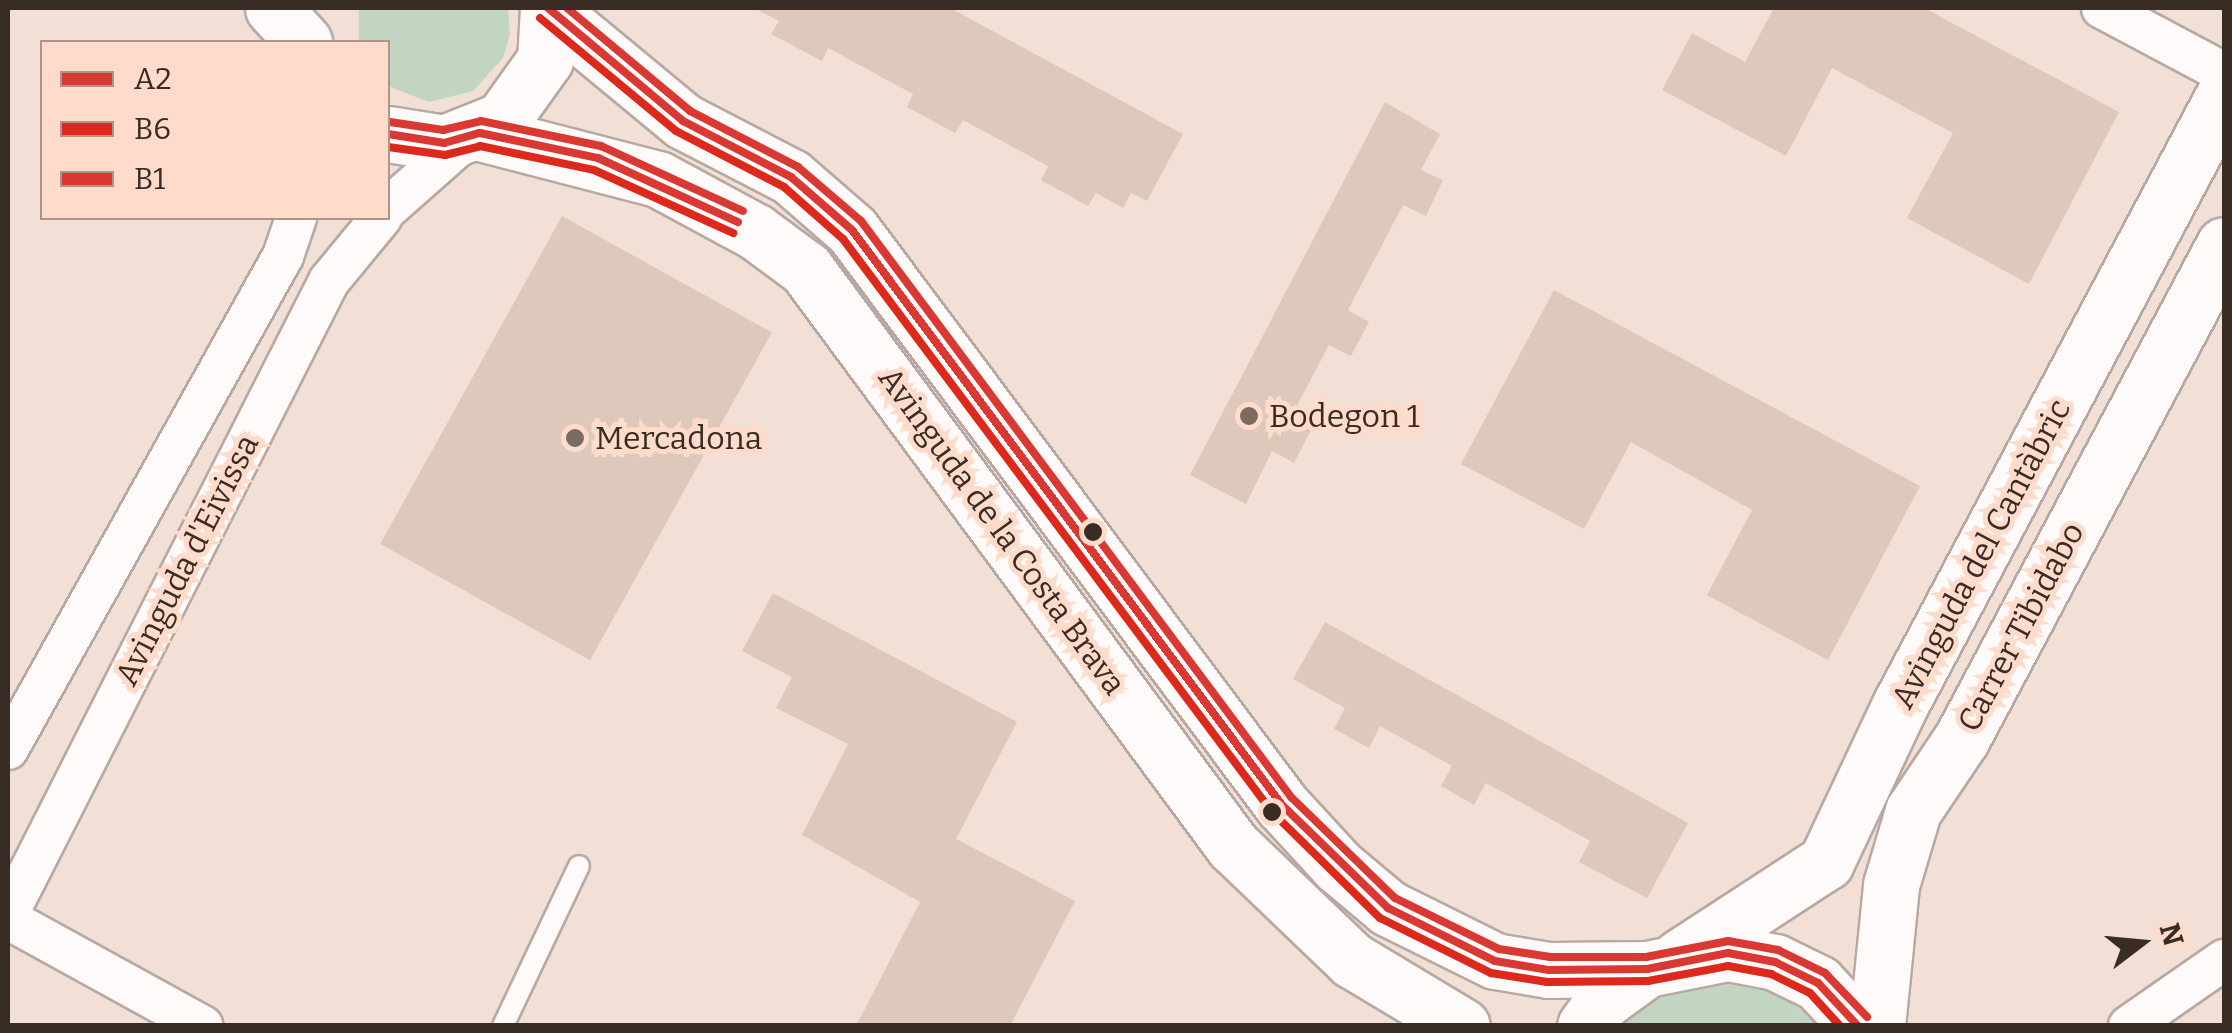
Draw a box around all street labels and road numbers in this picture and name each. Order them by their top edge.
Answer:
street label: Avinguda de la Costa Brava [870,360,1134,702]
street label: Avinguda del Cantàbric [1883,393,2079,715]
street label: Avinguda d'Eivissa [107,428,267,692]
street label: Carrer Tibidabo [1950,516,2092,738]

